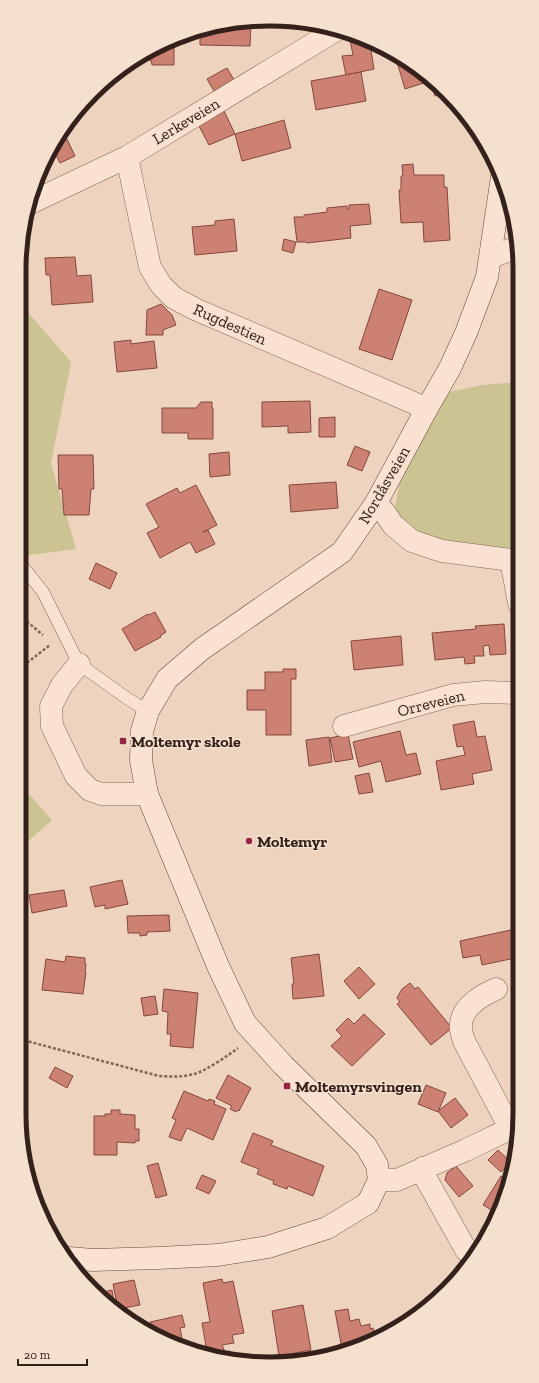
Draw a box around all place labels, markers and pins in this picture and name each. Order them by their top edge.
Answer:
place label: Moltemyr skole [131,732,241,751]
marker: Moltemyr skole [118,736,128,746]
place label: Moltemyr [257,832,327,851]
marker: Moltemyr [244,836,254,846]
place label: Moltemyrsvingen [295,1077,422,1096]
marker: Moltemyrsvingen [282,1081,292,1091]

